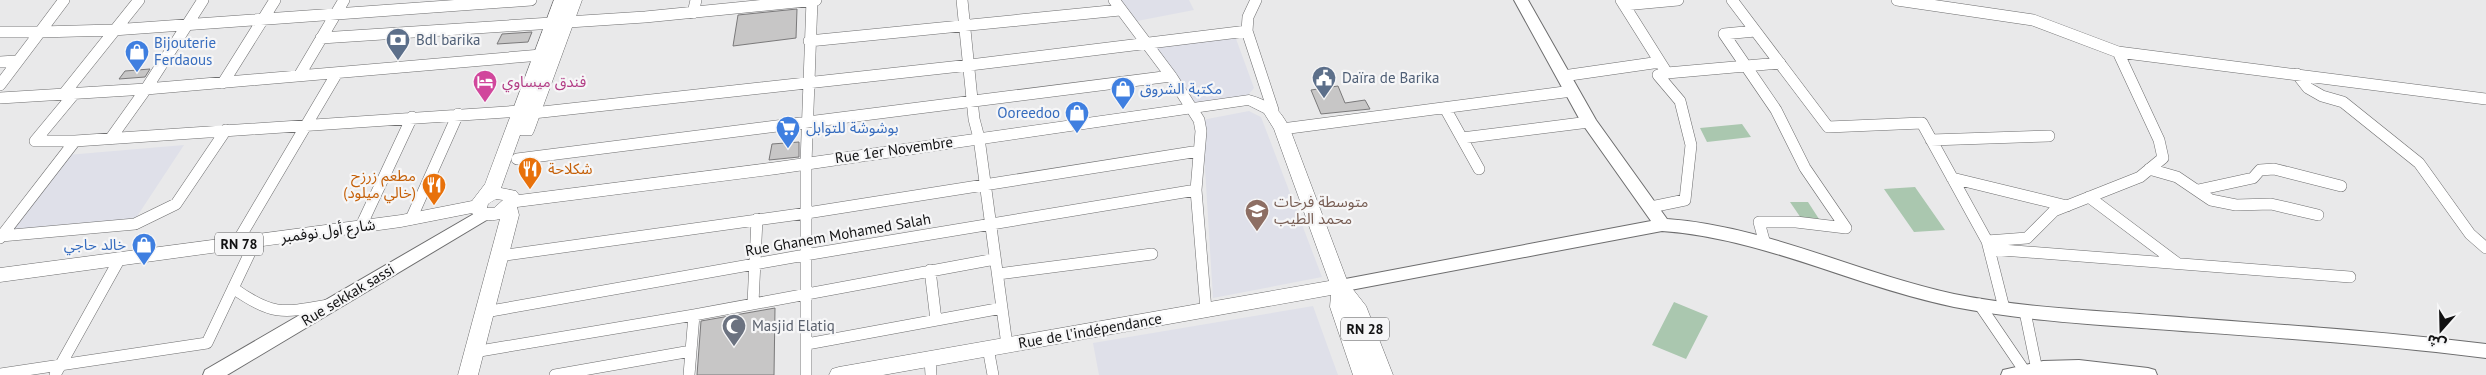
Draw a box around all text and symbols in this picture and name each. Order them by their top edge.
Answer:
bank icon: Bdl barika [385,27,411,61]
place label: Bdl barika [416,30,481,49]
place label: Bijouterie Ferdaous [154,33,216,69]
shop icon: Bijouterie Ferdaous [124,39,150,73]
public building icon: Daïra de Barika [1311,65,1337,99]
place label: Daïra de Barika [1342,68,1439,87]
hotel icon: فندق ميساوي [472,69,498,103]
place label: فندق ميساوي [502,72,586,93]
shop icon: مكتبة الشروق [1110,76,1136,110]
place label: مكتبة الشروق [1140,79,1222,98]
shop icon: Ooreedoo [1064,100,1090,134]
place label: Ooreedoo [997,103,1060,122]
supermarket icon: بوشوشة للتوابل [775,115,801,149]
place label: بوشوشة للتوابل [806,118,899,137]
street label: Rue 1er Novembre [834,132,954,167]
restaurant icon: شكلاحة [517,156,543,190]
place label: شكلاحة [548,159,593,178]
place label: مطعم زرزح (خالي ميلود) [343,166,416,204]
restaurant icon: مطعم زرزح (خالي ميلود) [421,172,447,206]
place label: متوسطة فرحات محمد الطيب [1274,192,1368,228]
school or university icon: متوسطة فرحات محمد الطيب [1244,198,1270,232]
street label: Rue Ghanem Mohamed Salah [744,209,932,260]
street label: شارع أول نوفمبر [278,214,377,250]
shop icon: خالد حاجي [131,232,157,266]
road number: RN 78 [215,232,263,255]
place label: خالد حاجي [64,235,126,256]
street label: Rue sekkak sassi [298,259,398,330]
north arrow [2416,305,2466,355]
street label: Rue de l'indépendance [1017,309,1163,352]
mosque icon: Masjid Elatiq [721,313,747,347]
place label: Masjid Elatiq [752,316,835,335]
road number: RN 28 [1341,318,1389,340]
text: ش [2424,330,2449,354]

